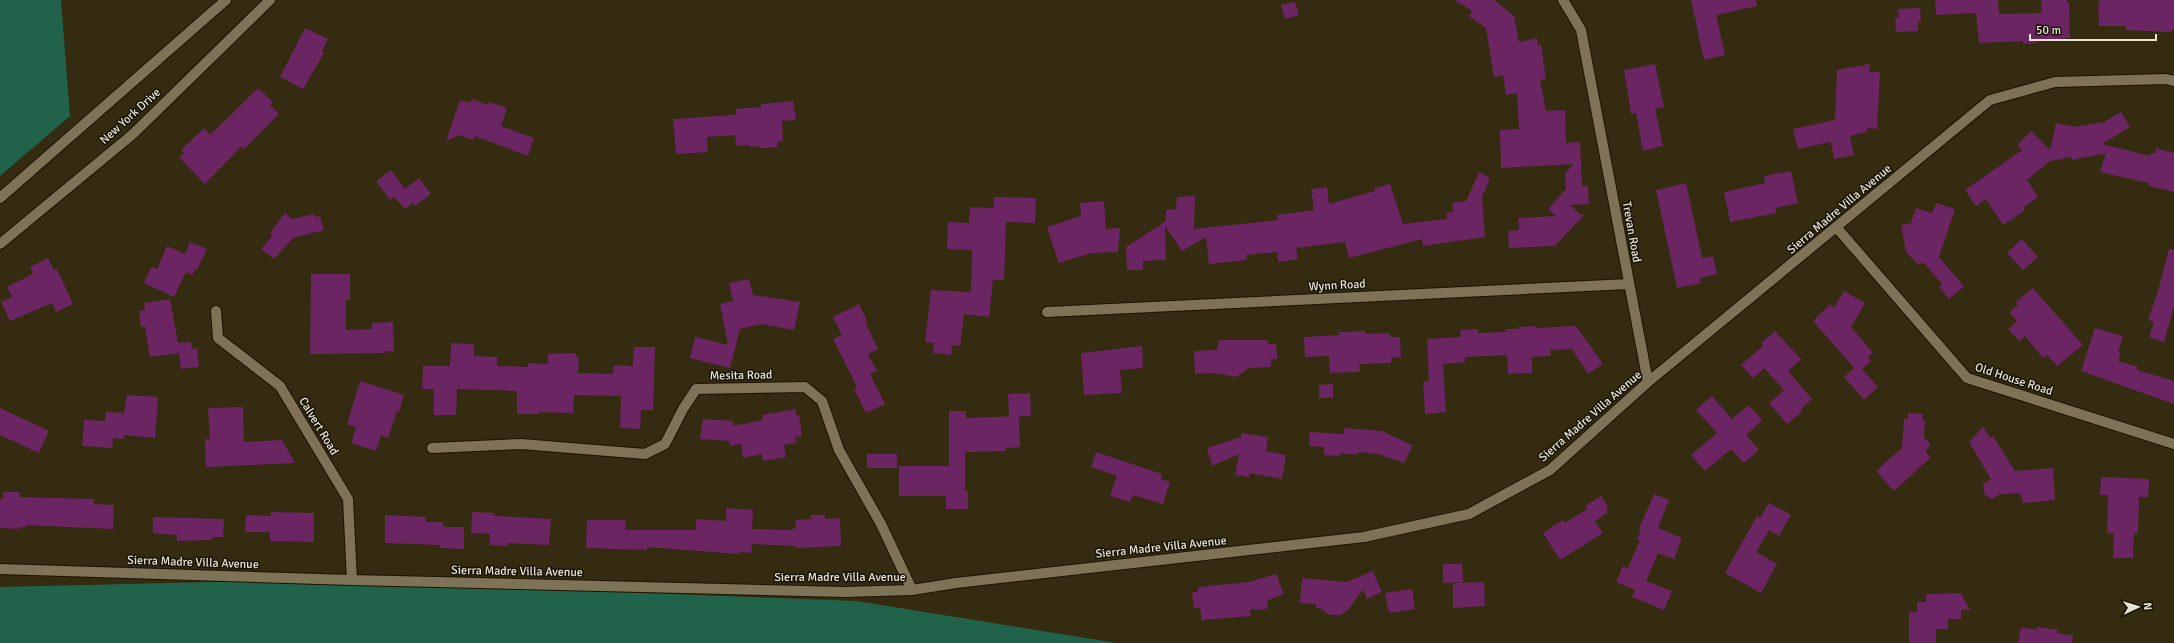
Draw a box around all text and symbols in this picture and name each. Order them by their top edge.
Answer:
scale bar [2030,16,2156,42]
text: 50 m [2036,23,2061,38]
street label: New York Drive [97,85,164,148]
street label: Sierra Madre Villa Avenue [1784,161,1895,257]
street label: Trevan Road [1619,200,1644,264]
street label: Wynn Road [1308,277,1366,294]
street label: Old House Road [1973,360,2055,399]
street label: Mesita Road [709,367,773,384]
street label: Sierra Madre Villa Avenue [1536,368,1645,465]
street label: Calvert Road [295,394,342,458]
street label: Sierra Madre Villa Avenue [1095,533,1227,562]
street label: Sierra Madre Villa Avenue [127,553,259,572]
street label: Sierra Madre Villa Avenue [451,563,583,580]
street label: Sierra Madre Villa Avenue [774,570,906,585]
north arrow [2118,587,2158,627]
text: N [2141,602,2154,611]

